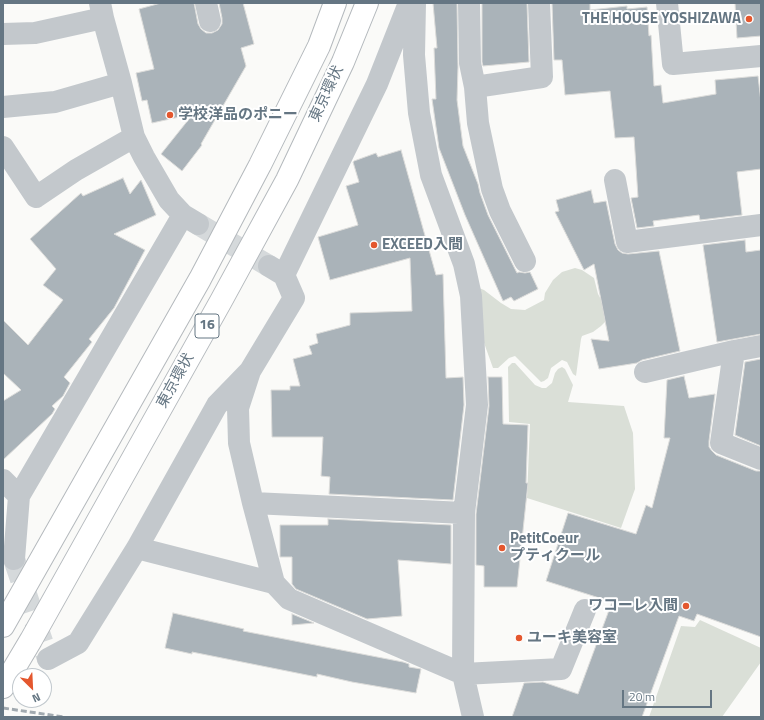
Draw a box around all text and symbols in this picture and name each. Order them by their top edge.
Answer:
place label: THE HOUSE YOSHIZAWA [582,10,741,28]
marker: THE HOUSE YOSHIZAWA [744,14,754,24]
street label: 東京環状 [306,63,348,125]
place label: 学校洋品のポニー [178,106,298,124]
marker: 学校洋品のポニー [165,110,175,120]
place label: EXCEED入間 [382,236,463,254]
marker: EXCEED入間 [369,240,379,250]
road number: 16 [195,314,219,338]
street label: 東京環状 [154,350,198,412]
place label: PetitCoeur プティクール [510,530,600,565]
marker: PetitCoeur プティクール [497,543,507,553]
place label: ワコーレ入間 [588,597,678,615]
marker: ワコーレ入間 [681,601,691,611]
place label: ユーキ美容室 [527,629,617,647]
marker: ユーキ美容室 [514,633,524,643]
north arrow [12,668,52,708]
scale bar [624,682,714,708]
text: 20 m [629,687,655,706]
text: N [30,689,43,707]

